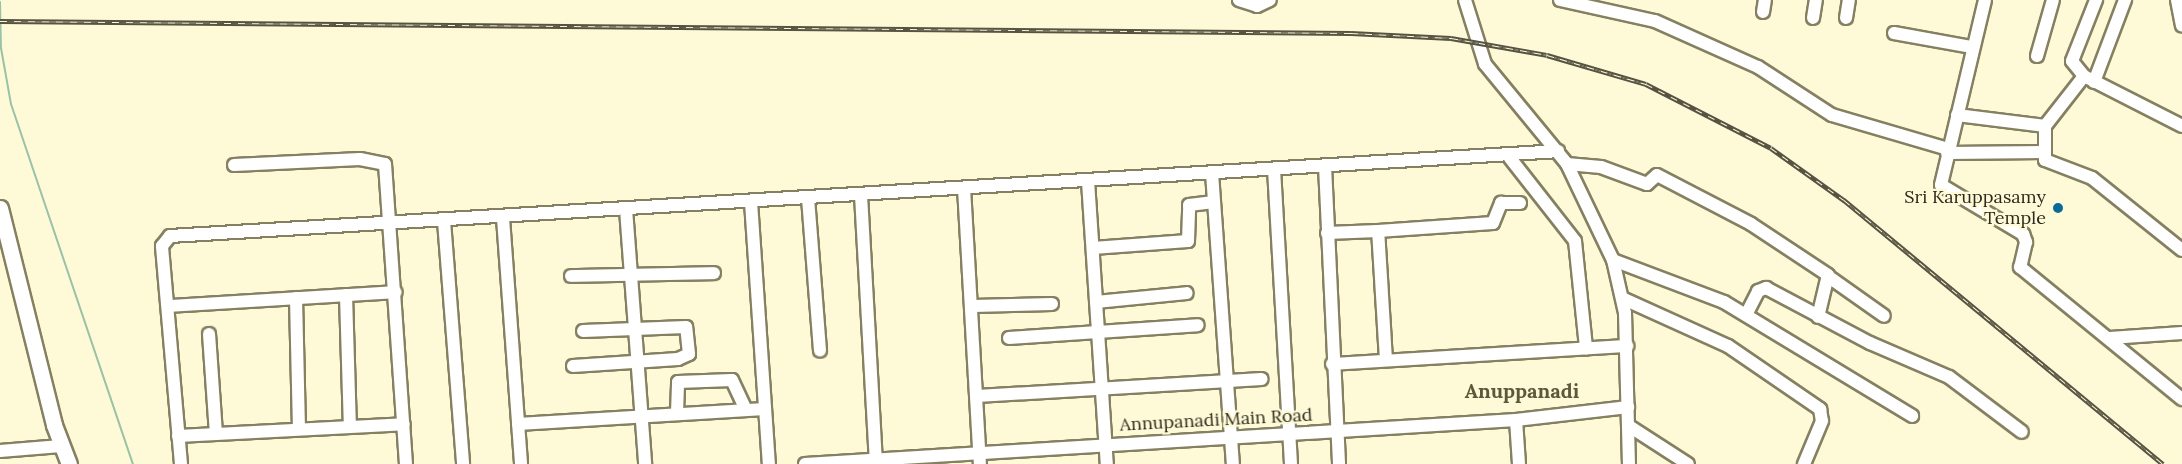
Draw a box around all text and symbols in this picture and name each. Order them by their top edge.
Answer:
place label: Sri Karuppasamy Temple [1904,187,2046,230]
marker: Sri Karuppasamy Temple [2051,201,2065,215]
district label: Anuppanadi [1465,378,1579,402]
street label: Annupanadi Main Road [1119,404,1313,436]

